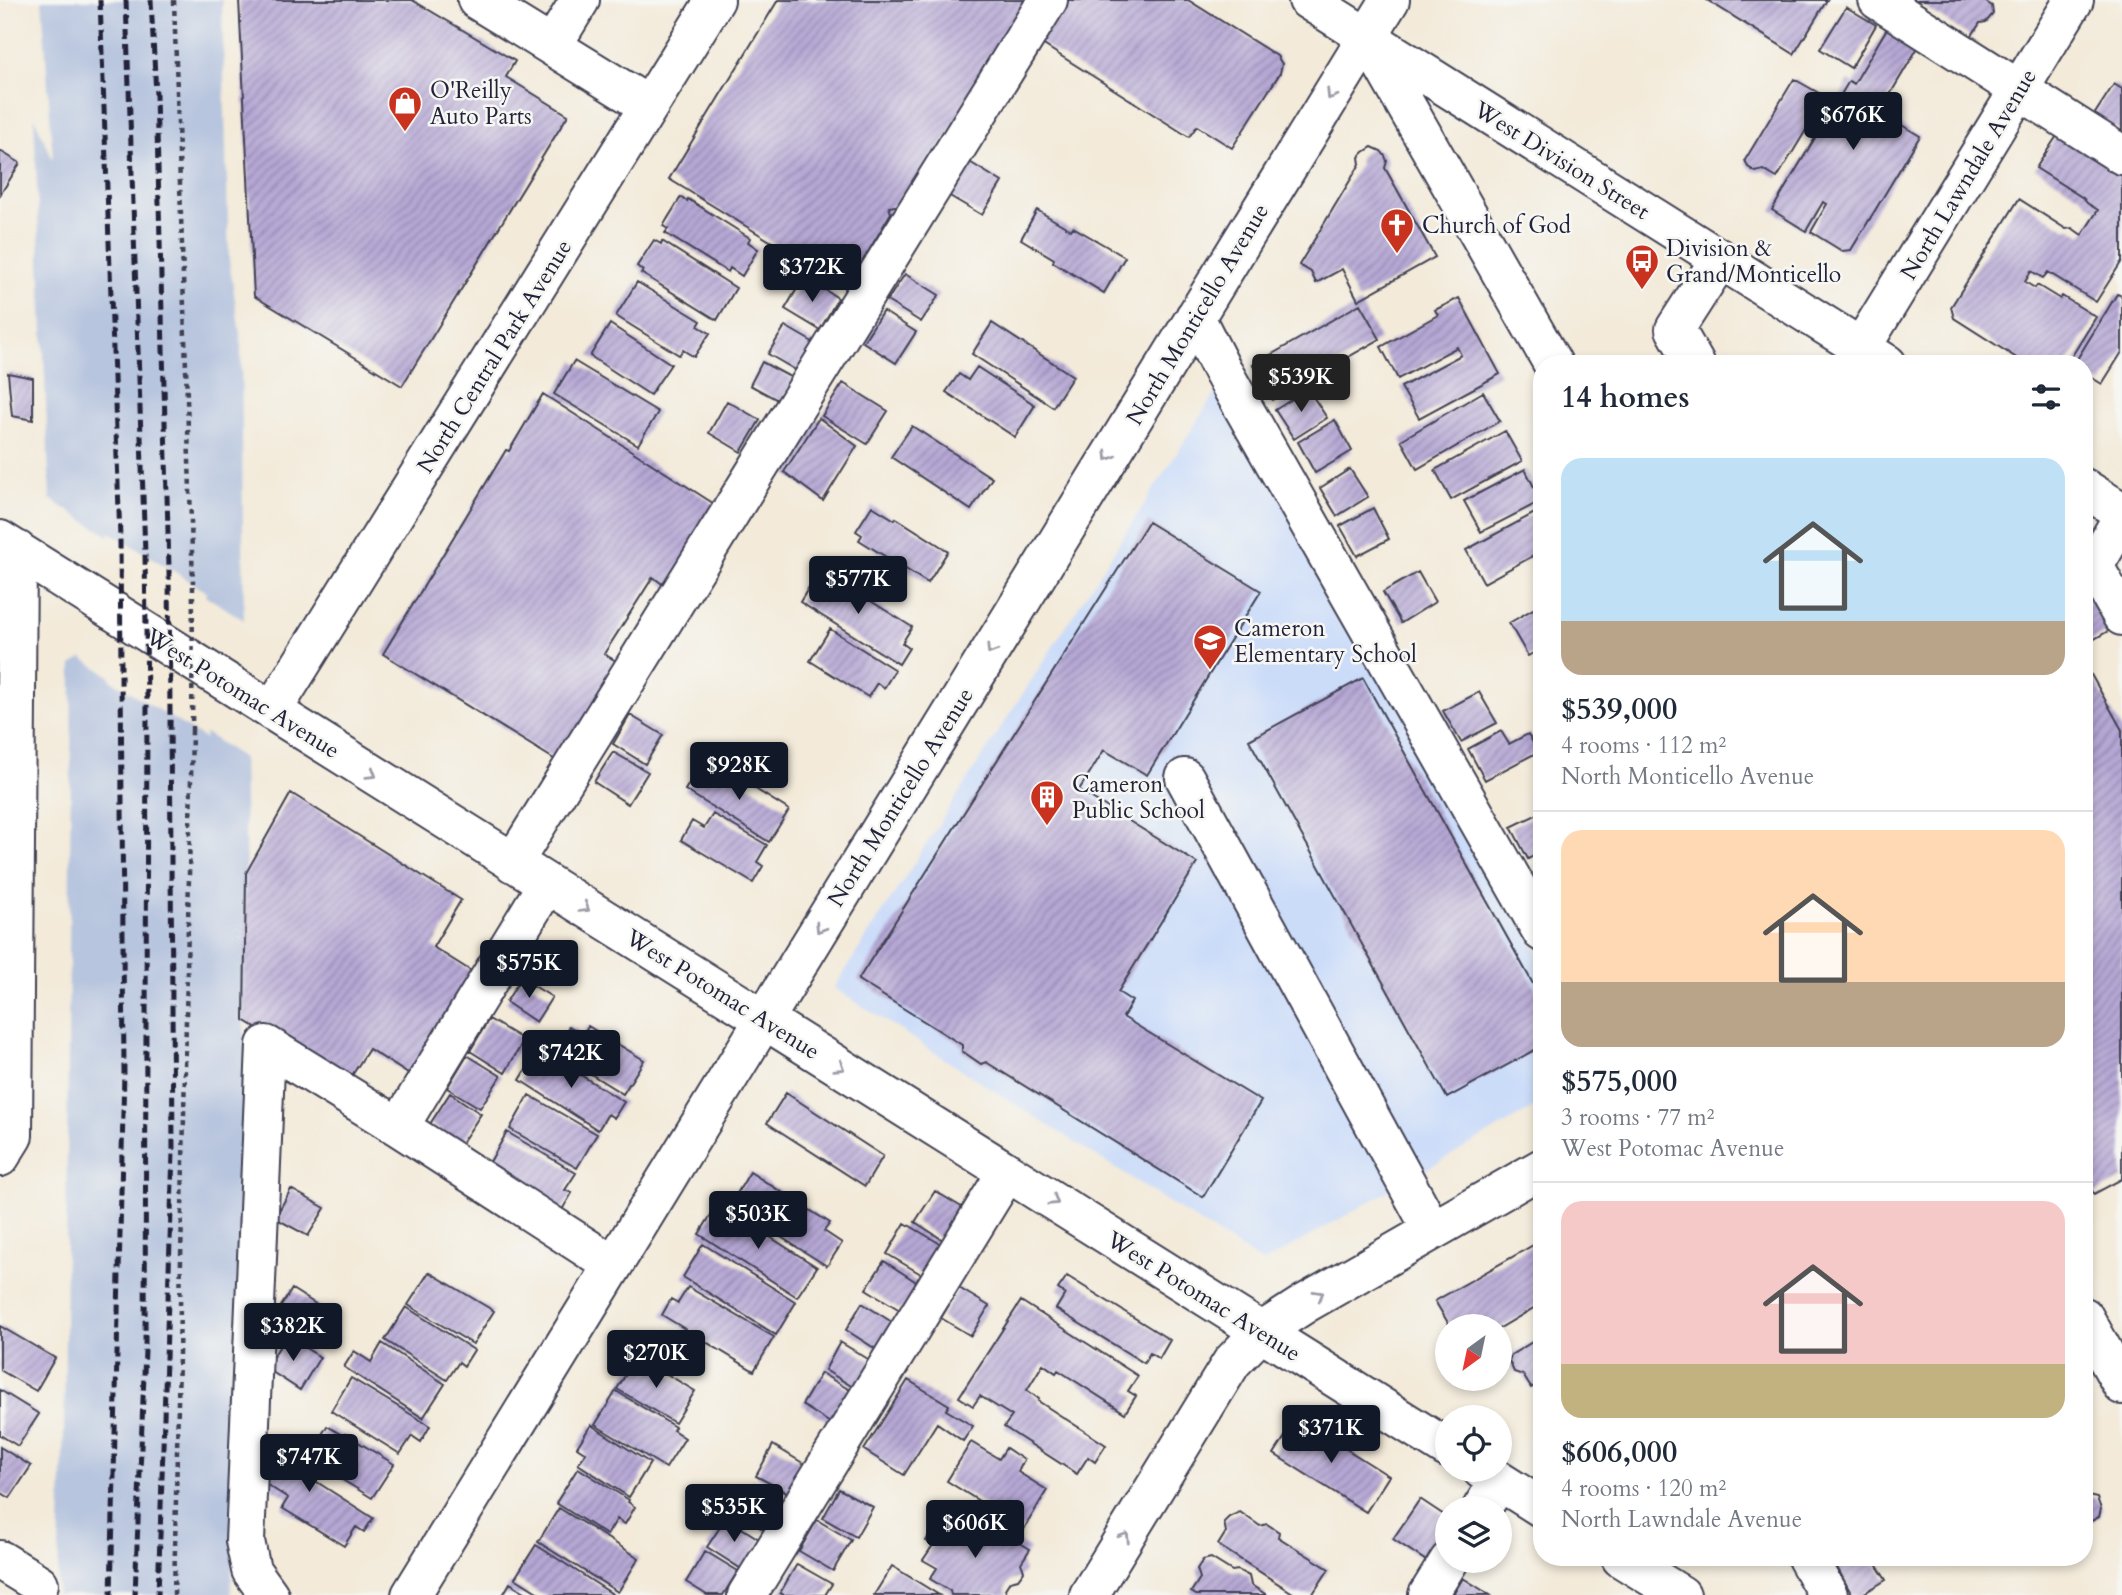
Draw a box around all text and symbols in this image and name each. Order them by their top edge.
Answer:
street label: North Lawndale Avenue [1893,63,2044,286]
place label: O'Reilly Auto Parts [430,75,532,132]
shop icon: O'Reilly Auto Parts [386,84,424,133]
one-way arrow [1326,87,1339,100]
pin: $676K [1804,92,1902,152]
street label: West Division Street [1467,93,1655,227]
text: $676K [1820,99,1886,130]
street label: North Monticello Avenue [1119,198,1276,431]
church icon: Church of God [1378,206,1416,255]
place label: Church of God [1422,210,1572,241]
street label: North Central Park Avenue [410,233,579,479]
place label: Division & Grand/Monticello [1666,233,1841,290]
bus stop icon: Division & Grand/Monticello [1623,242,1661,291]
pin: $372K [763,244,861,304]
text: $372K [779,251,845,282]
pin: $539K [1252,354,1350,414]
text: $539K [1268,361,1334,392]
text: 14 homes [1561,377,1690,418]
icon: filters [2027,378,2065,416]
one-way arrow [1105,449,1118,462]
icon: home [1750,503,1876,629]
pin: $577K [809,556,907,616]
text: $577K [825,563,891,594]
place label: Cameron Elementary School [1234,613,1417,670]
street label: West Potomac Avenue [139,621,346,766]
school or university icon: Cameron Elementary School [1191,622,1229,671]
one-way arrow [986,643,999,656]
street label: North Monticello Avenue [820,682,981,913]
text: $539,000 [1561,689,1677,730]
text: 4 rooms · 112 m² [1561,730,1726,761]
pin: $928K [690,742,788,802]
text: $928K [706,749,772,780]
text: North Monticello Avenue [1561,761,1814,792]
one-way arrow [364,765,377,778]
place label: Cameron Public School [1072,769,1205,826]
building icon: Cameron Public School [1028,778,1066,827]
icon: home [1750,875,1876,1001]
one-way arrow [577,899,590,912]
one-way arrow [816,920,829,933]
street label: West Potomac Avenue [619,922,826,1067]
pin: $575K [480,940,578,1000]
text: $575K [496,947,562,978]
pin: $742K [522,1030,620,1090]
text: $742K [538,1037,604,1068]
one-way arrow [833,1059,846,1072]
text: $575,000 [1561,1061,1677,1102]
text: 3 rooms · 77 m² [1561,1102,1714,1133]
text: West Potomac Avenue [1561,1133,1784,1164]
pin: $503K [709,1192,807,1251]
one-way arrow [1046,1193,1059,1206]
text: $503K [725,1198,791,1229]
street label: West Potomac Avenue [1100,1224,1307,1369]
icon: home [1750,1246,1876,1372]
one-way arrow [1312,1290,1324,1303]
pin: $382K [244,1304,342,1363]
text: $382K [260,1310,326,1341]
north arrow [1435,1314,1512,1391]
map controls [1435,1314,1512,1573]
pin: $270K [607,1330,705,1390]
text: $270K [623,1337,689,1368]
button: locate [1435,1405,1512,1482]
pin: $371K [1282,1406,1380,1465]
text: $371K [1298,1412,1364,1443]
text: $606,000 [1561,1432,1677,1473]
pin: $747K [260,1434,358,1494]
text: $747K [276,1441,342,1472]
text: 4 rooms · 120 m² [1561,1473,1726,1504]
pin: $535K [685,1484,783,1544]
text: $535K [701,1491,767,1522]
button: layers [1435,1496,1512,1573]
pin: $606K [926,1500,1024,1560]
text: North Lawndale Avenue [1561,1504,1802,1535]
text: $606K [942,1507,1008,1538]
one-way arrow [1116,1531,1129,1544]

